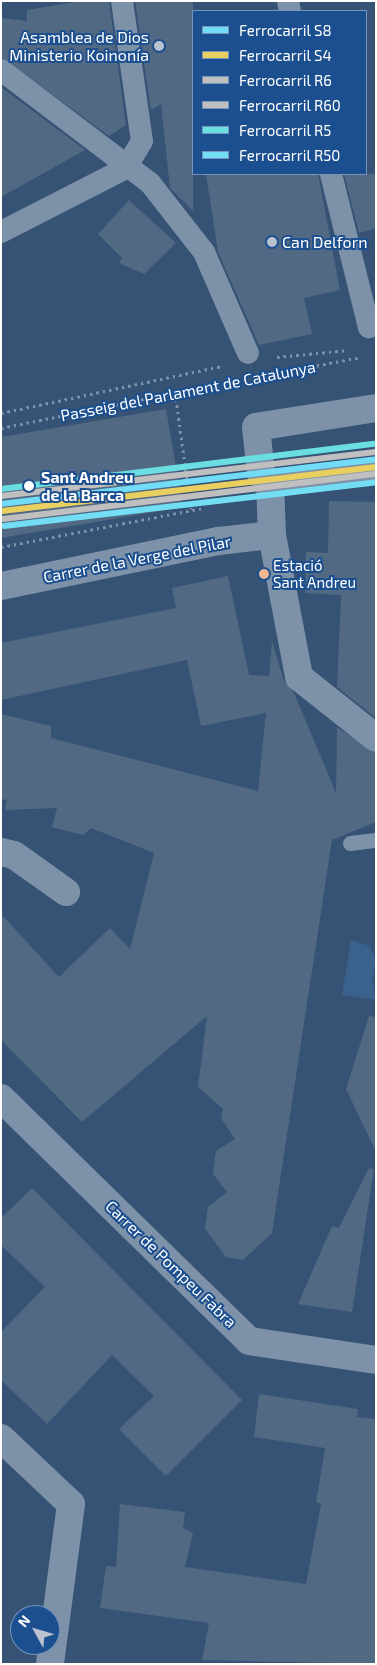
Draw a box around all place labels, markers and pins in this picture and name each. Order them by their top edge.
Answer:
place label: Asamblea de Dios Ministerio Koinonía [9,27,149,65]
marker: Asamblea de Dios Ministerio Koinonía [153,40,165,52]
place label: Can Delforn [282,232,367,252]
marker: Can Delforn [266,236,278,248]
place label: Sant Andreu de la Barca [41,467,134,505]
marker: Sant Andreu de la Barca [21,478,37,494]
place label: Estació Sant Andreu [273,556,356,591]
marker: Estació Sant Andreu [259,569,269,579]

